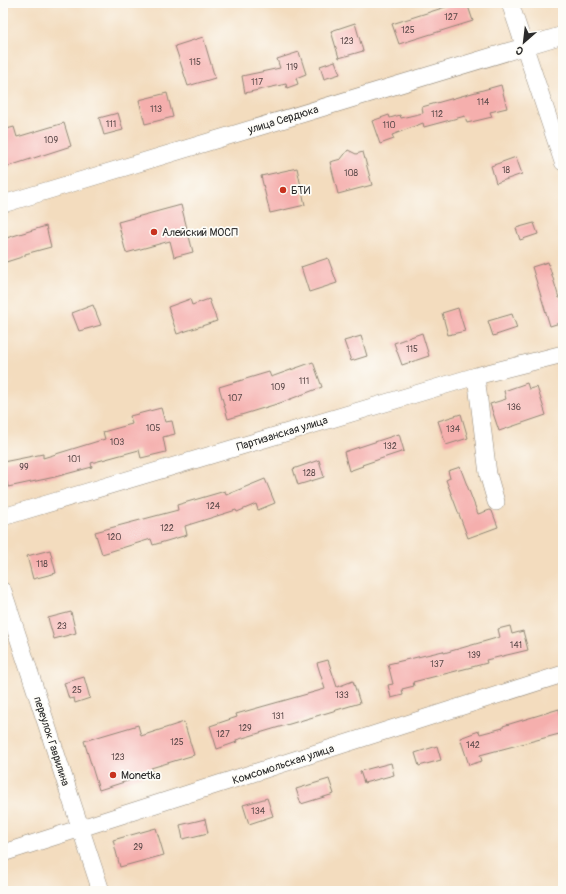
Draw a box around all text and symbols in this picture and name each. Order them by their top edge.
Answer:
house number: 127 [444,12,458,23]
north arrow [504,22,544,62]
house number: 125 [401,25,415,36]
house number: 123 [340,36,354,47]
text: С [513,43,526,58]
house number: 115 [189,57,201,68]
house number: 119 [286,62,298,73]
house number: 117 [251,77,263,88]
house number: 114 [477,97,490,108]
street label: улица Сердюка [245,103,320,137]
house number: 113 [150,104,162,115]
house number: 112 [431,109,443,120]
house number: 111 [106,119,116,130]
house number: 110 [382,120,396,131]
house number: 109 [44,135,59,146]
house number: 18 [502,165,510,176]
house number: 108 [344,168,359,179]
place label: БТИ [291,184,311,197]
marker: БТИ [278,185,288,195]
place label: Алейский МОСП [162,226,238,239]
marker: Алейский МОСП [149,227,159,237]
house number: 115 [406,344,418,355]
house number: 111 [299,376,309,387]
house number: 109 [271,382,286,393]
house number: 107 [228,393,242,404]
house number: 136 [507,402,521,413]
street label: Партизанская улица [235,413,329,454]
house number: 105 [146,423,160,434]
house number: 134 [446,424,461,435]
house number: 103 [110,437,124,448]
house number: 132 [383,441,397,452]
house number: 101 [67,454,81,465]
house number: 99 [19,462,29,473]
house number: 128 [302,468,316,479]
house number: 124 [206,501,221,512]
house number: 122 [160,523,174,534]
house number: 120 [107,532,121,543]
house number: 118 [36,559,48,570]
house number: 23 [57,621,67,632]
house number: 141 [510,640,522,651]
house number: 139 [467,650,481,661]
house number: 137 [430,659,444,670]
house number: 25 [72,685,82,696]
house number: 133 [335,690,349,701]
street label: переулок Гаврилина [31,695,72,788]
house number: 131 [272,711,284,722]
house number: 129 [238,723,252,734]
house number: 127 [216,729,230,740]
house number: 125 [170,737,184,748]
house number: 142 [466,740,480,751]
street label: Комсомольская улица [231,742,336,787]
house number: 123 [111,752,125,763]
place label: Monetka [121,769,161,782]
marker: Monetka [108,770,118,780]
house number: 134 [251,806,266,817]
house number: 29 [133,842,143,853]

